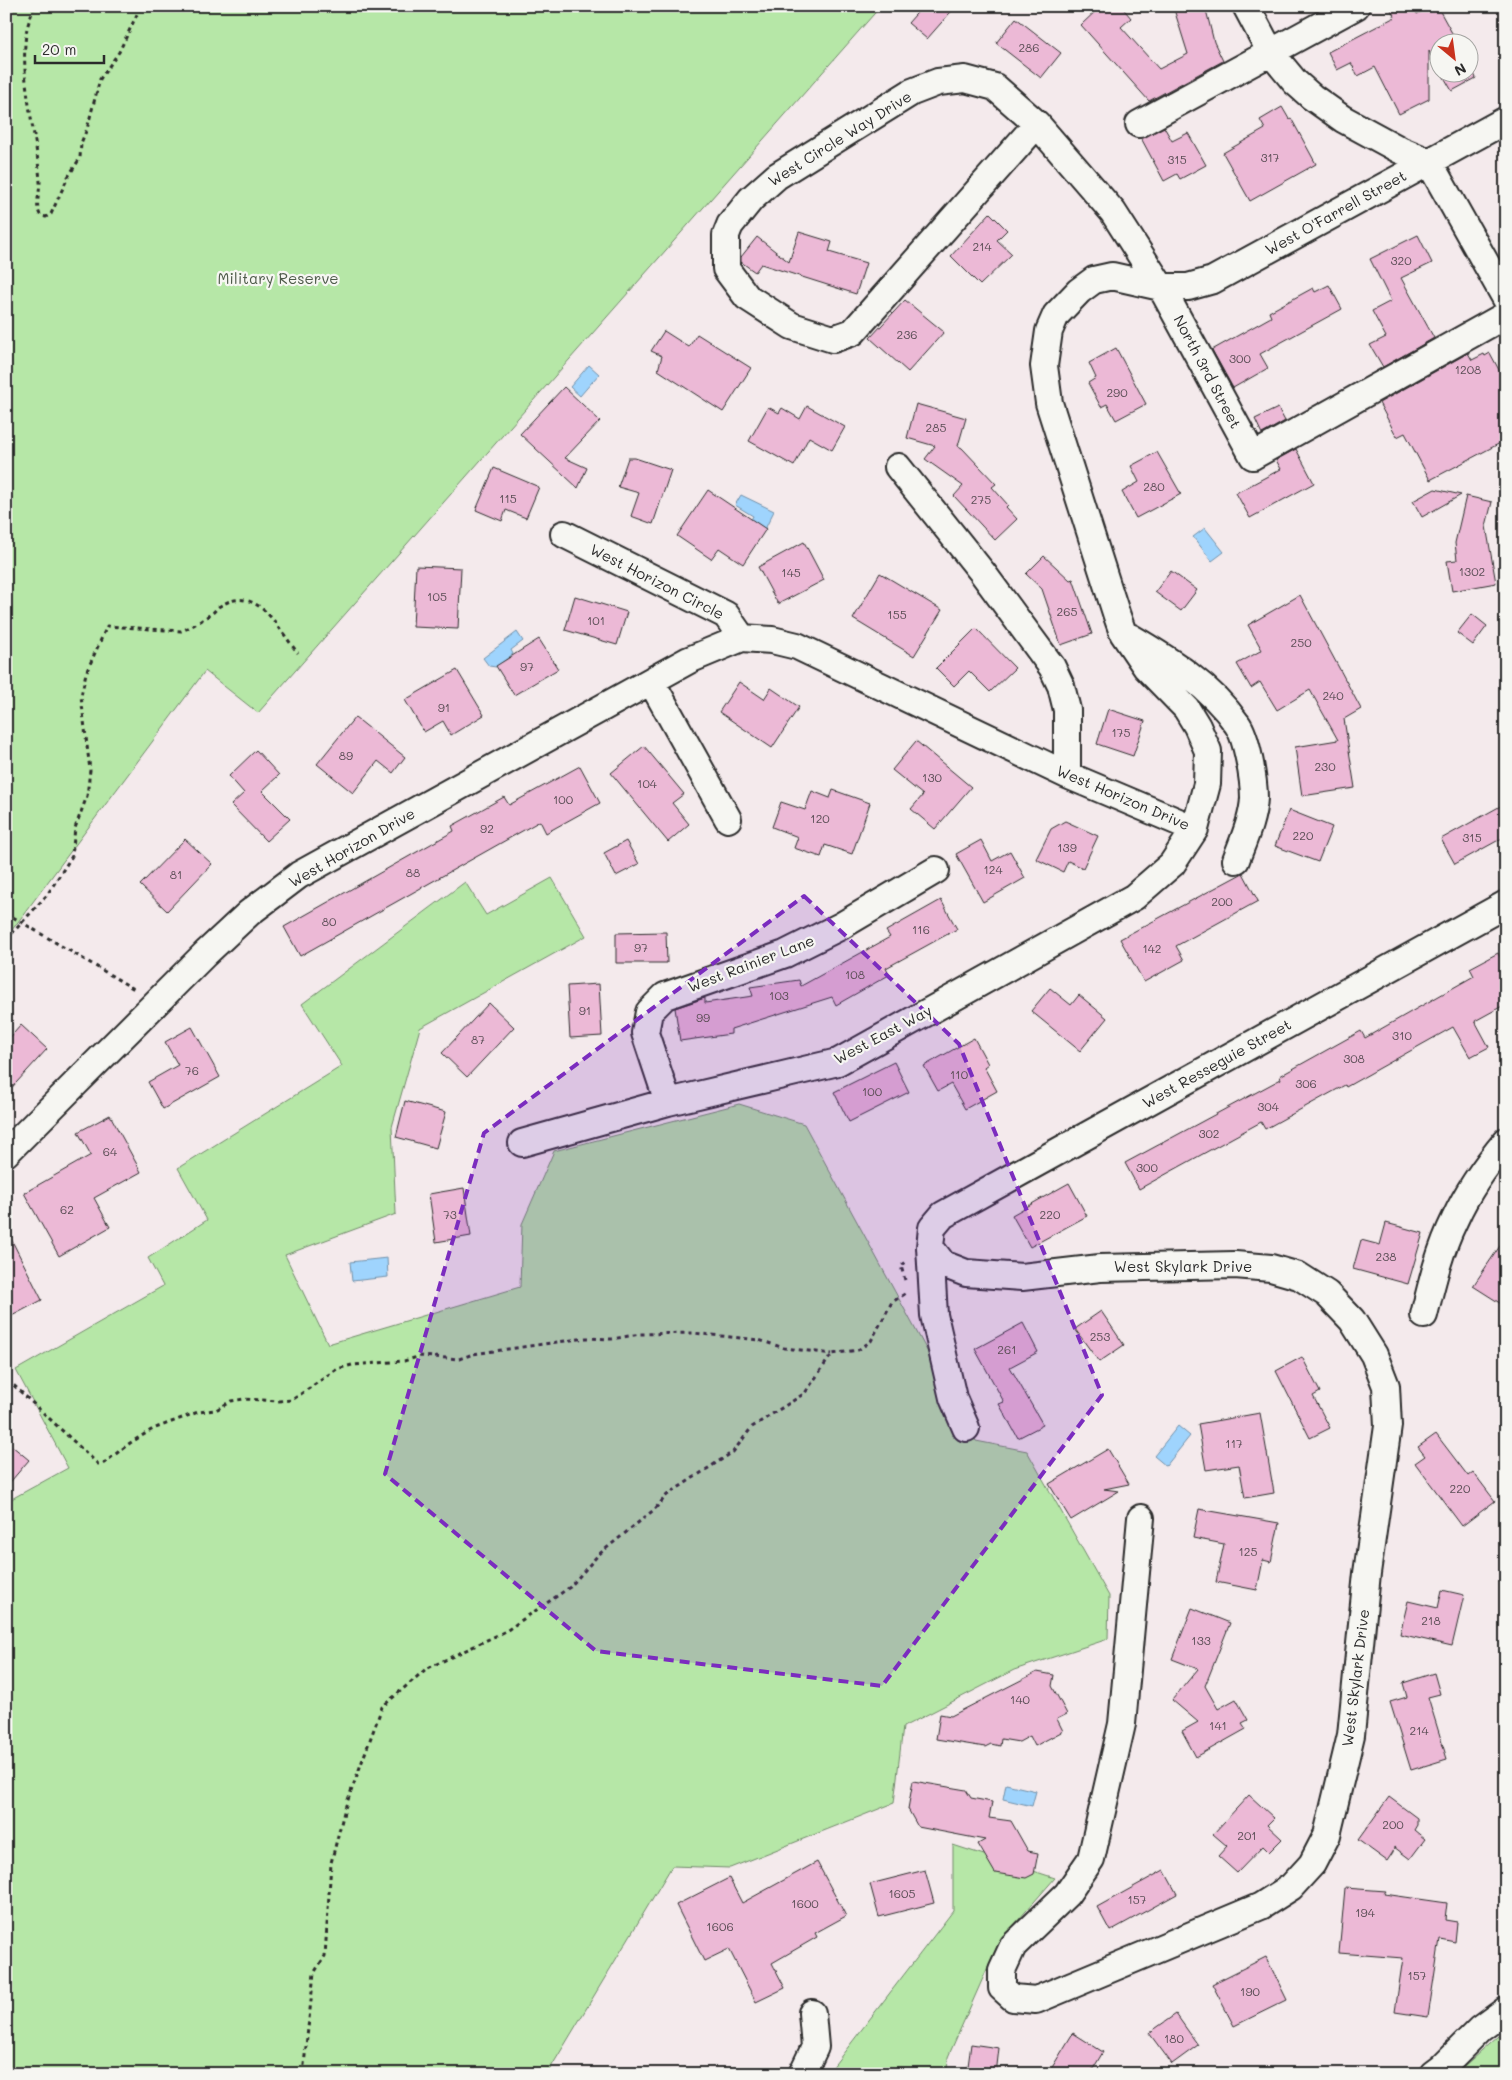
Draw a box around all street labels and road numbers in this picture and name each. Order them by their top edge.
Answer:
street label: West Circle Way Drive [764,86,915,190]
street label: West O'Farrell Street [1261,165,1410,259]
street label: North 3rd Street [1170,311,1246,432]
street label: West Horizon Circle [587,539,728,624]
street label: West Horizon Drive [1054,760,1193,834]
street label: West Horizon Drive [285,803,418,892]
street label: West Rainier Lane [684,930,817,996]
street label: West East Way [830,1000,935,1068]
street label: West Resseguie Street [1139,1014,1295,1112]
street label: West Skylark Drive [1114,1256,1252,1276]
street label: West Skylark Drive [1337,1608,1373,1748]

